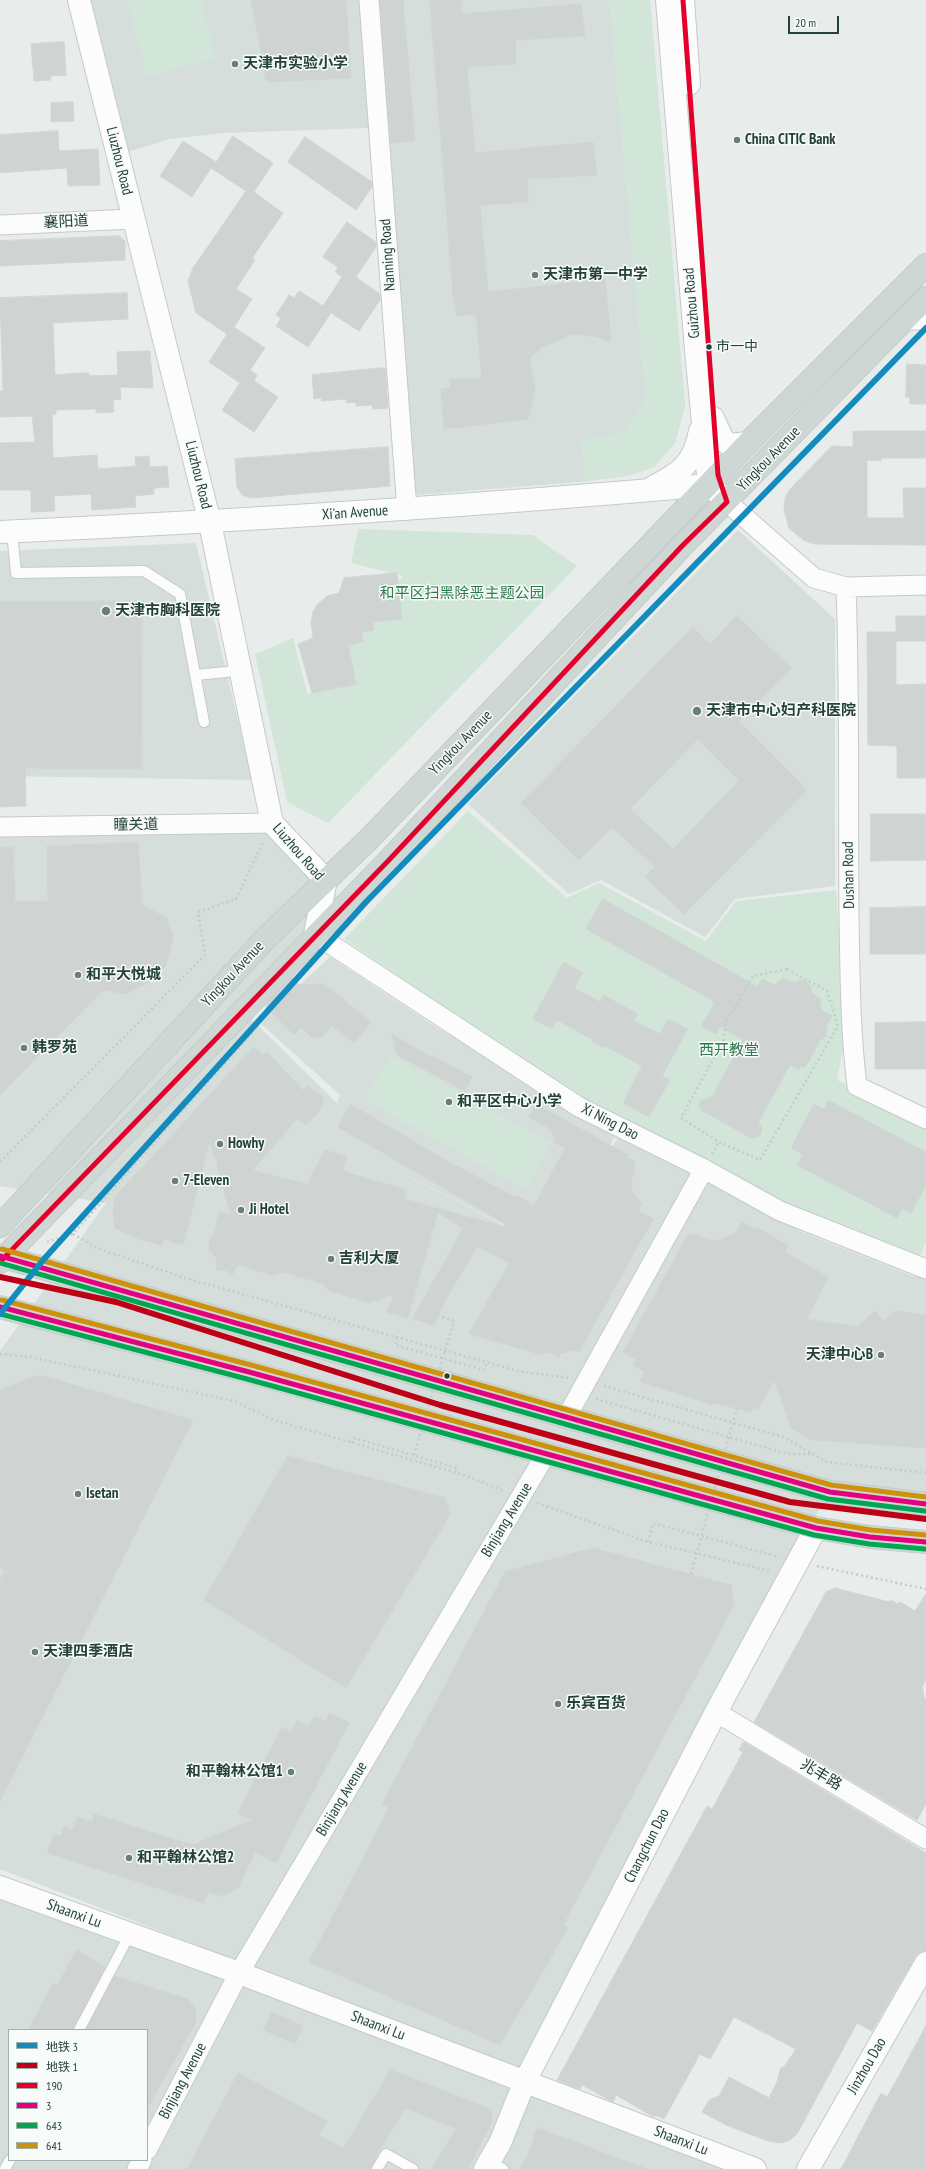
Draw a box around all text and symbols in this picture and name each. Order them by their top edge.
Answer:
scale bar [790,8,841,34]
text: 20 m [795,15,816,30]
place label: 天津市实验小学 [243,55,348,73]
marker: 天津市实验小学 [230,59,240,69]
street label: Liuzhou Road [102,125,136,197]
place label: China CITIC Bank [745,131,835,149]
marker: China CITIC Bank [732,135,742,145]
street label: 襄阳道 [43,212,89,232]
street label: Nanning Road [376,218,400,292]
place label: 天津市第一中学 [543,266,648,284]
street label: Guizhou Road [680,267,704,339]
marker: 天津市第一中学 [530,270,540,280]
place label: 市一中 [716,339,758,355]
marker: 市一中 [704,342,714,352]
street label: Yingkou Avenue [734,423,804,495]
street label: Liuzhou Road [181,439,215,511]
street label: Xi'an Avenue [321,502,389,524]
park label: 和平区扫黑除恶主题公园 [380,585,544,603]
place label: 天津市胸科医院 [115,602,220,620]
marker: 天津市胸科医院 [100,605,112,617]
place label: 天津市中心妇产科医院 [706,702,856,720]
marker: 天津市中心妇产科医院 [691,705,703,717]
street label: Yingkou Avenue [426,707,496,779]
street label: 瞳关道 [113,816,159,834]
street label: Liuzhou Road [268,820,328,884]
street label: Dushan Road [839,841,859,909]
street label: Yingkou Avenue [198,938,268,1010]
place label: 和平大悦城 [86,966,161,984]
marker: 和平大悦城 [73,970,83,980]
place label: 韩罗苑 [32,1039,77,1057]
park label: 西开教堂 [699,1042,759,1060]
marker: 韩罗苑 [19,1043,29,1053]
place label: 和平区中心小学 [457,1093,562,1111]
marker: 和平区中心小学 [444,1097,454,1107]
street label: Xi Ning Dao [578,1100,642,1144]
place label: Howhy [228,1135,264,1153]
marker: Howhy [215,1139,225,1149]
place label: 7-Eleven [183,1172,229,1190]
marker: 7-Eleven [170,1176,180,1186]
place label: Ji Hotel [249,1201,289,1219]
marker: Ji Hotel [236,1205,246,1215]
place label: 吉利大厦 [339,1250,399,1268]
marker: 吉利大厦 [326,1254,336,1264]
place label: 天津中心B [806,1346,873,1364]
marker: 天津中心B [876,1350,886,1360]
unlabelled marker [442,1371,452,1381]
street label: Binjiang Avenue [478,1480,536,1560]
place label: Isetan [86,1485,119,1503]
marker: Isetan [73,1489,83,1499]
place label: 天津四季酒店 [43,1643,133,1661]
marker: 天津四季酒店 [30,1647,40,1657]
place label: 乐宾百货 [566,1695,626,1713]
marker: 乐宾百货 [553,1699,563,1709]
street label: 兆丰路 [797,1756,845,1794]
street label: Binjiang Avenue [313,1759,371,1839]
place label: 和平翰林公馆1 [186,1763,283,1781]
marker: 和平翰林公馆1 [286,1767,296,1777]
street label: Changchun Dao [621,1806,673,1886]
place label: 和平翰林公馆2 [137,1849,234,1867]
marker: 和平翰林公馆2 [124,1853,134,1863]
street label: Shaanxi Lu [44,1896,104,1932]
street label: Shaanxi Lu [348,2007,408,2045]
legend [8,2029,148,2161]
street label: Jinzhou Dao [844,2035,890,2097]
text: 地铁 3 [46,2039,78,2054]
street label: Binjiang Avenue [155,2040,211,2122]
text: 地铁 1 [46,2059,78,2074]
text: 190 [46,2078,62,2093]
text: 3 [46,2098,51,2113]
text: 643 [46,2118,62,2133]
street label: Shaanxi Lu [651,2122,711,2160]
text: 641 [46,2138,62,2153]

